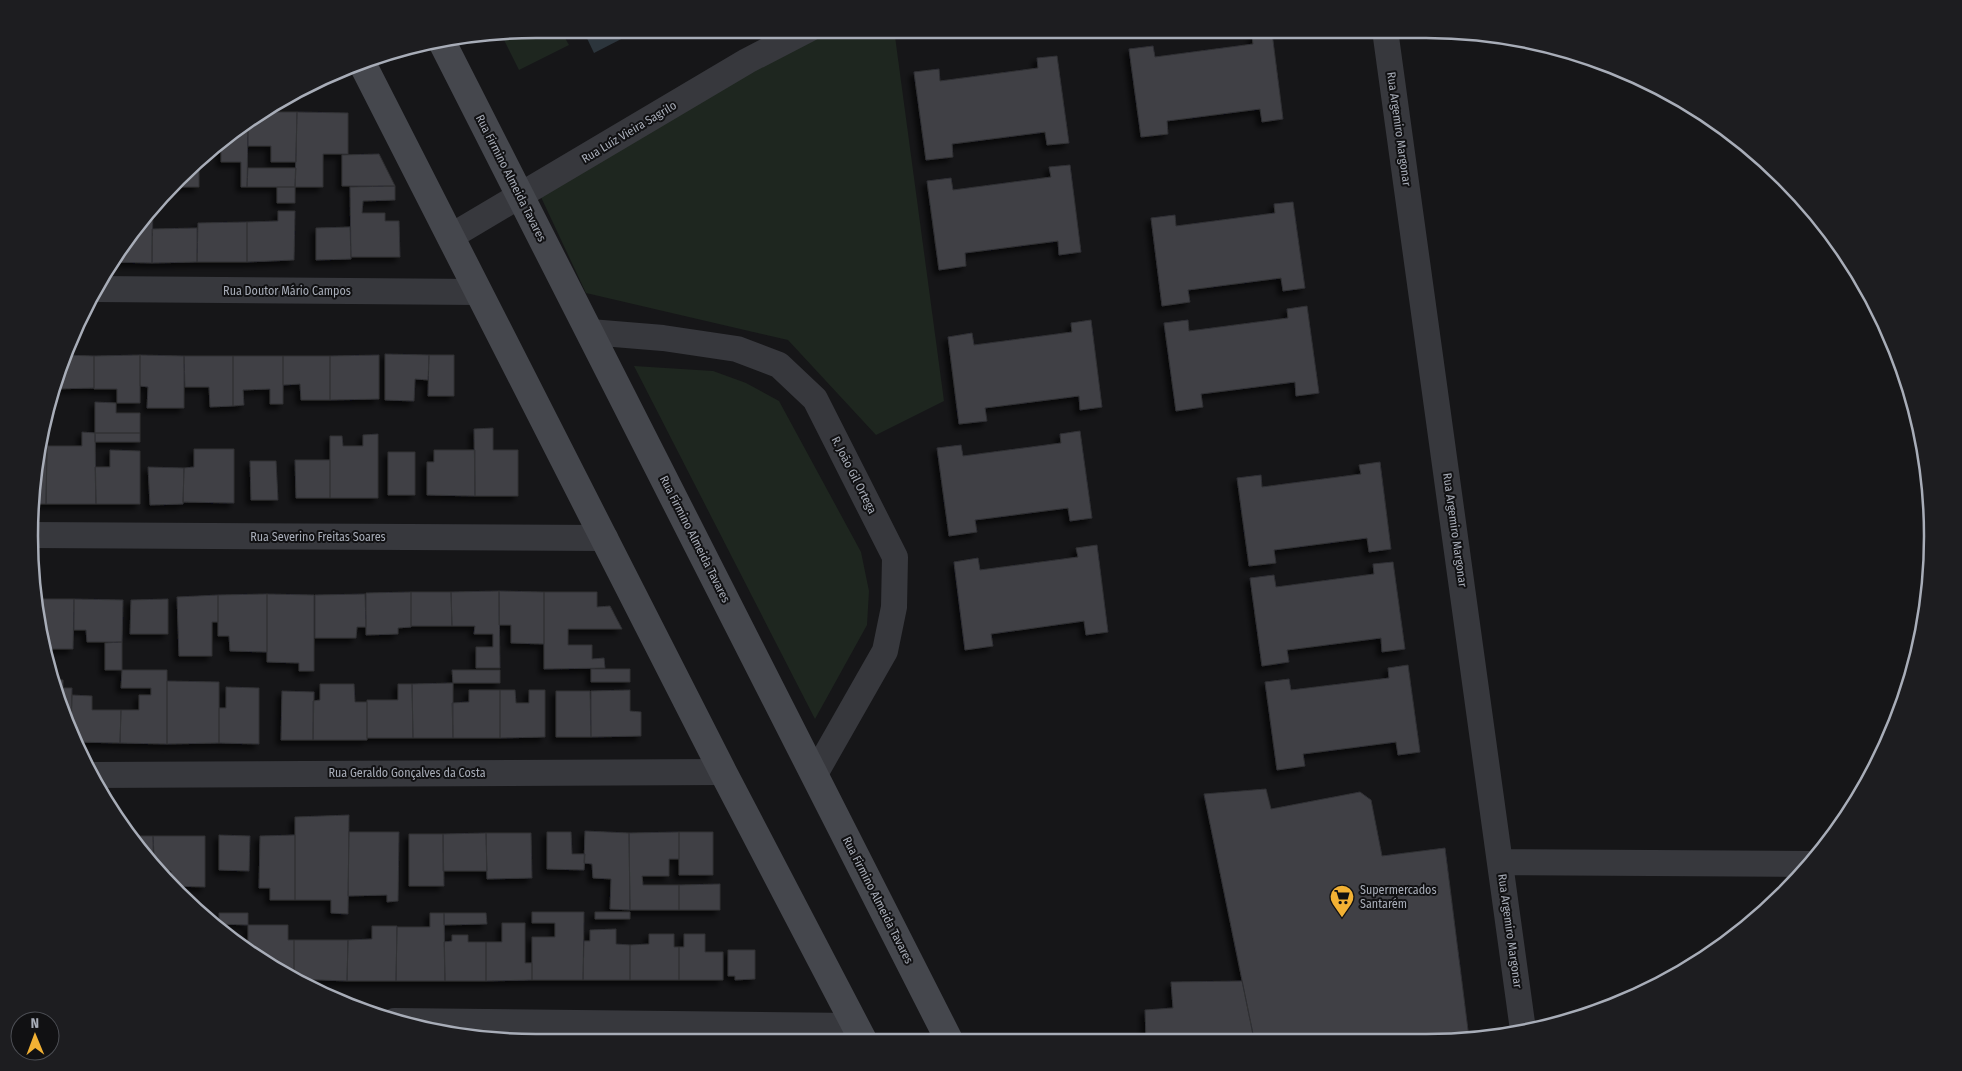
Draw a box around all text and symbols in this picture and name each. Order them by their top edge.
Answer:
street label: Rua Argemiro Margonar [1384,71,1414,188]
street label: Rua Luíz Vieira Sagrilo [579,98,679,166]
street label: Rua Firmino Almeida Tavares [473,112,549,244]
street label: Rua Doutor Mário Campos [223,284,351,298]
street label: R. João Gil Ortega [828,434,880,516]
street label: Rua Argemiro Margonar [1440,472,1470,589]
street label: Rua Firmino Almeida Tavares [657,473,733,605]
street label: Rua Severino Freitas Soares [250,530,386,544]
street label: Rua Geraldo Gonçalves da Costa [328,766,486,780]
street label: Rua Firmino Almeida Tavares [840,834,916,966]
street label: Rua Argemiro Margonar [1495,873,1525,990]
place label: Supermercados Santarém [1360,883,1437,911]
supermarket icon: Supermercados Santarém [1329,884,1355,918]
north arrow [10,1011,60,1061]
text: N [30,1015,39,1032]

